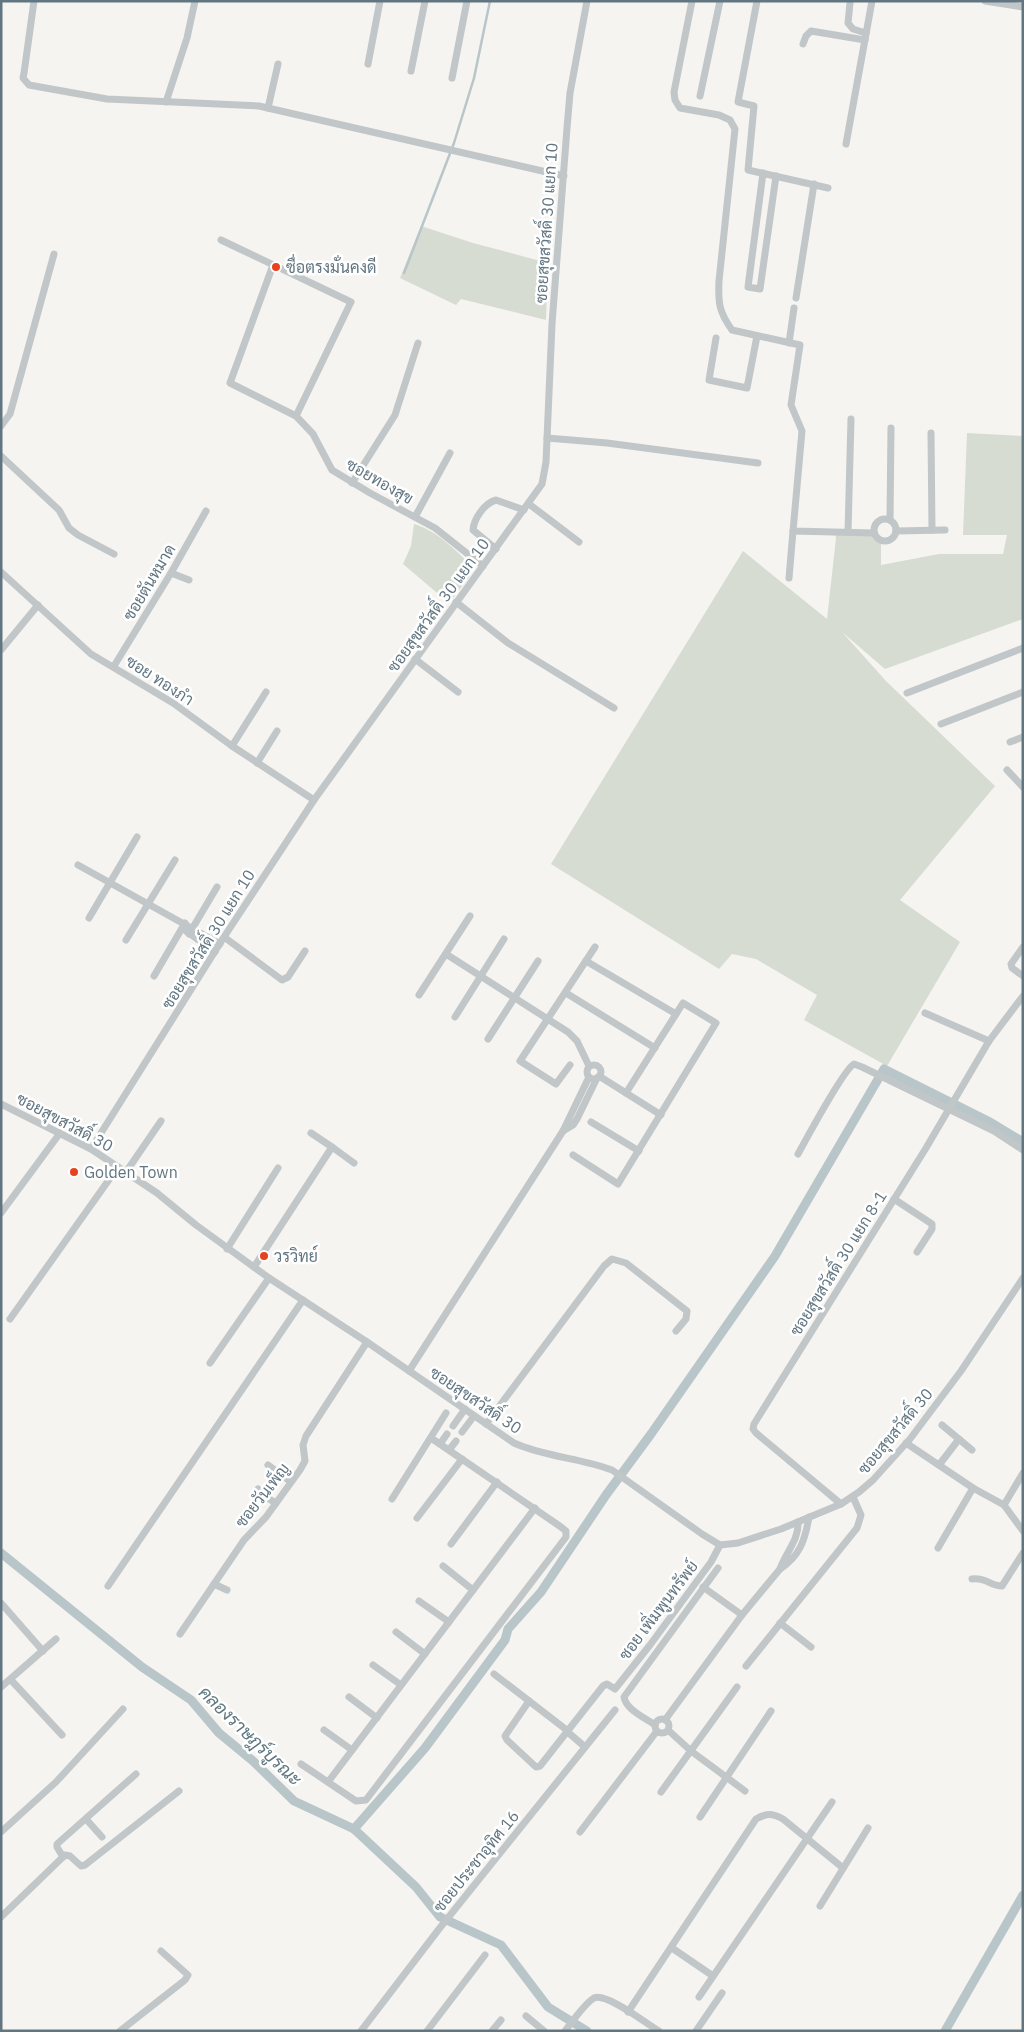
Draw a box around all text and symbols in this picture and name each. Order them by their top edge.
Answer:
street label: ซอยสุขสวัสดิ์ 30 แยก 10 [526,142,564,304]
place label: ซื่อตรงมั่นคงดี [286,253,376,277]
marker: ซื่อตรงมั่นคงดี [270,261,282,273]
street label: ซอยทองสุข [342,454,417,510]
street label: ซอยสุขสวัสดิ์ 30 แยก 10 [379,532,495,677]
street label: ซอยตันหมาด [118,540,180,624]
street label: ซอย ทองภํา [122,651,198,709]
street label: ซอยสุขสวัสดิ์ 30 แยก 10 [153,863,261,1014]
street label: ซอยสุขสวัสดิ์ 30 [12,1084,119,1158]
place label: Golden Town [84,1162,178,1182]
marker: Golden Town [68,1166,80,1178]
street label: ซอยสุขสวัสดิ์ 30 แยก 8-1 [782,1185,892,1340]
place label: วรวิทย์ [274,1244,318,1266]
marker: วรวิทย์ [258,1250,270,1262]
street label: ซอยสุขสวัสดิ์ 30 [425,1358,528,1440]
street label: ซอยสุขสวัสดิ์ 30 [850,1381,938,1479]
street label: ซอยวันเพ็ญ [228,1457,293,1531]
street label: ซอย เพิ่มพูนทรัพย์ [612,1554,703,1665]
water label: คลองราษฎร์บูรณะ [193,1680,308,1792]
street label: ซอยประชาอุทิศ 16 [429,1806,525,1917]

